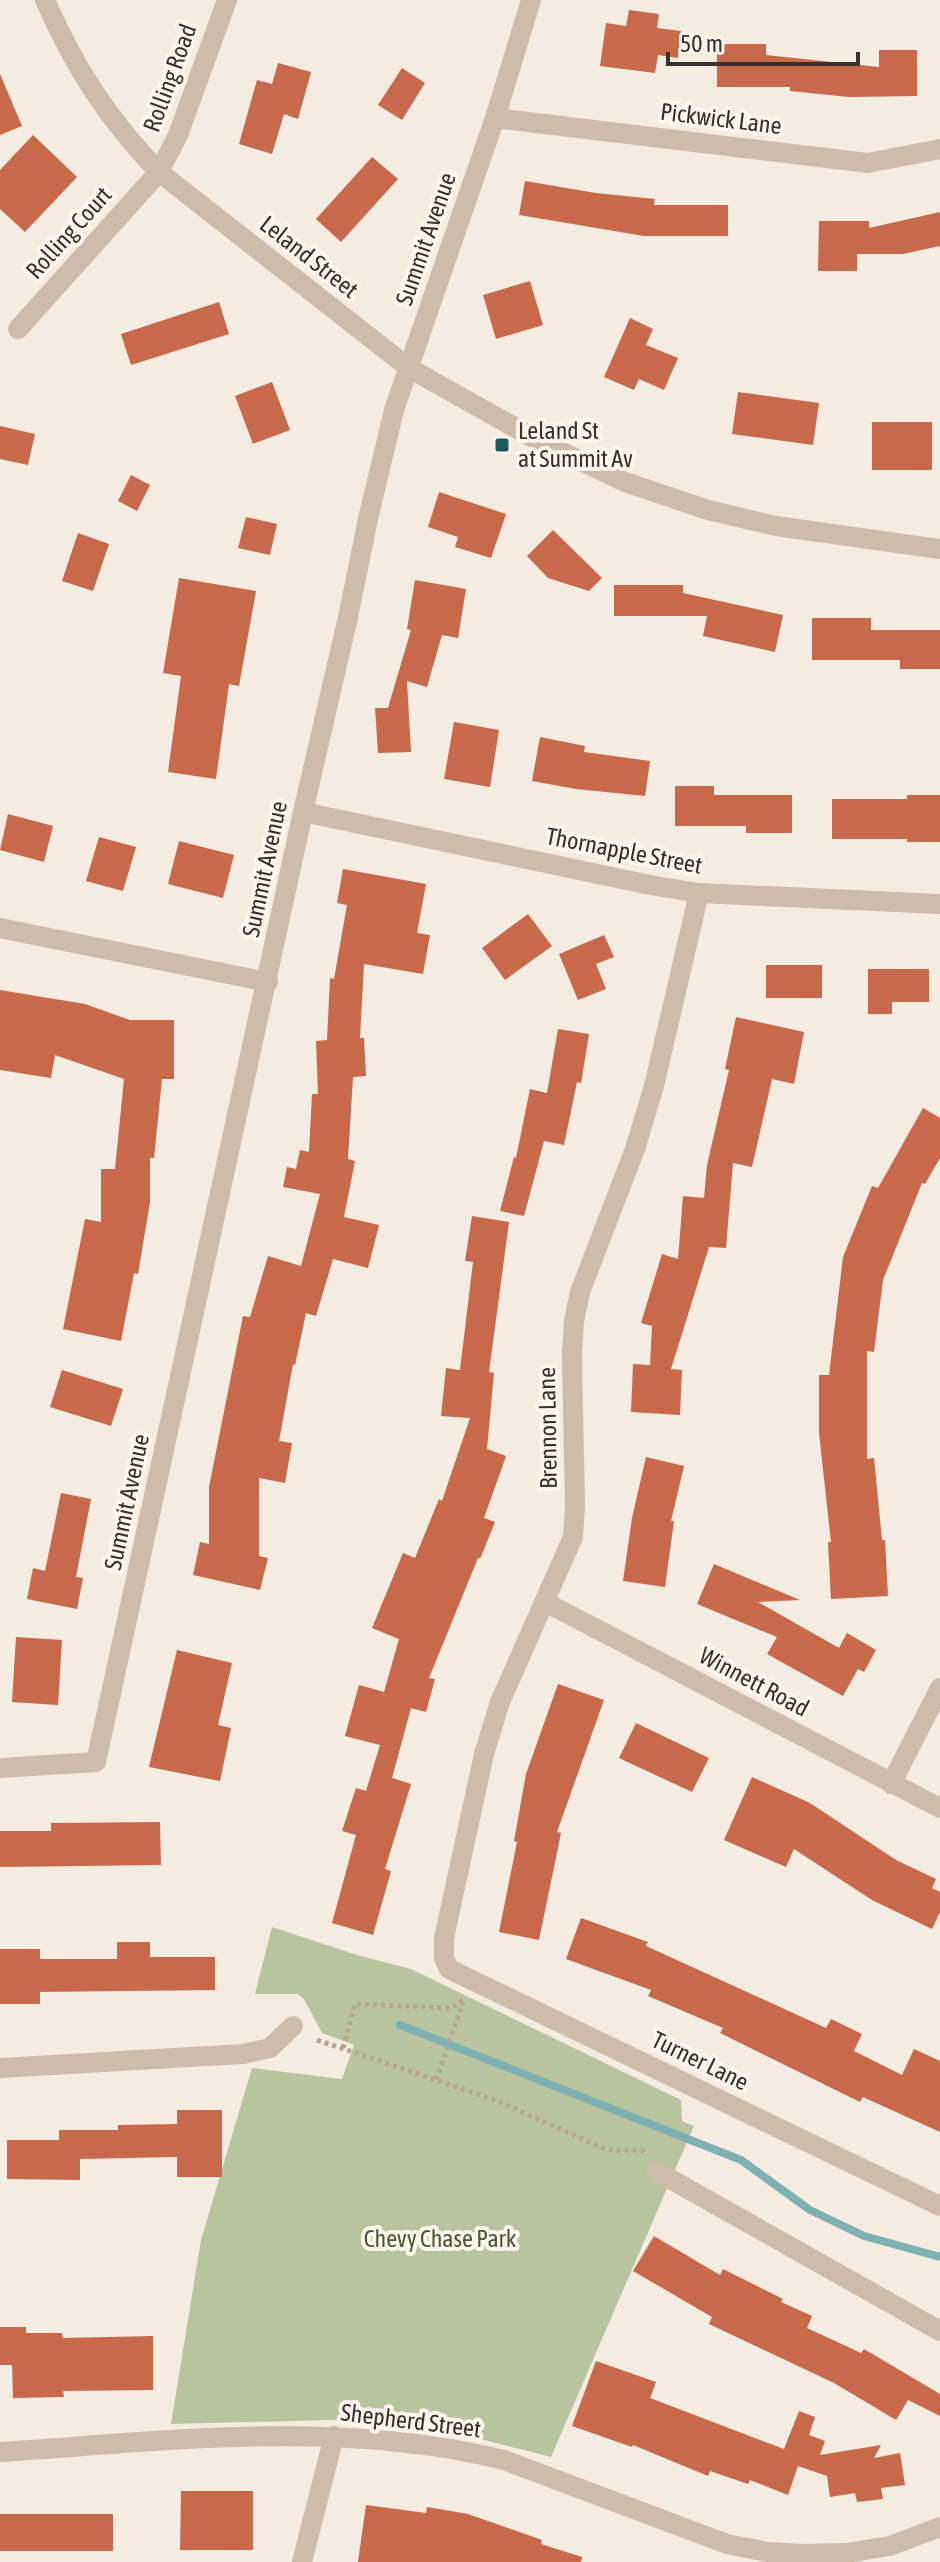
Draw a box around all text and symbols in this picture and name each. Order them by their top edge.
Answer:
scale bar [668,16,858,66]
street label: Rolling Road [138,20,201,135]
text: 50 m [680,30,723,57]
street label: Pickwick Lane [659,98,783,139]
street label: Summit Avenue [390,169,461,309]
street label: Rolling Court [20,181,117,284]
street label: Leland Street [255,210,364,303]
place label: Leland St at Summit Av [518,417,633,472]
marker: Leland St at Summit Av [493,436,511,454]
street label: Summit Avenue [237,798,292,939]
street label: Thornapple Street [544,822,705,879]
street label: Brennon Lane [533,1367,562,1489]
street label: Summit Avenue [99,1431,154,1572]
street label: Winnett Road [695,1641,814,1722]
street label: Turner Lane [648,2026,753,2095]
park label: Chevy Chase Park [364,2225,517,2252]
street label: Shepherd Street [339,2399,483,2443]

